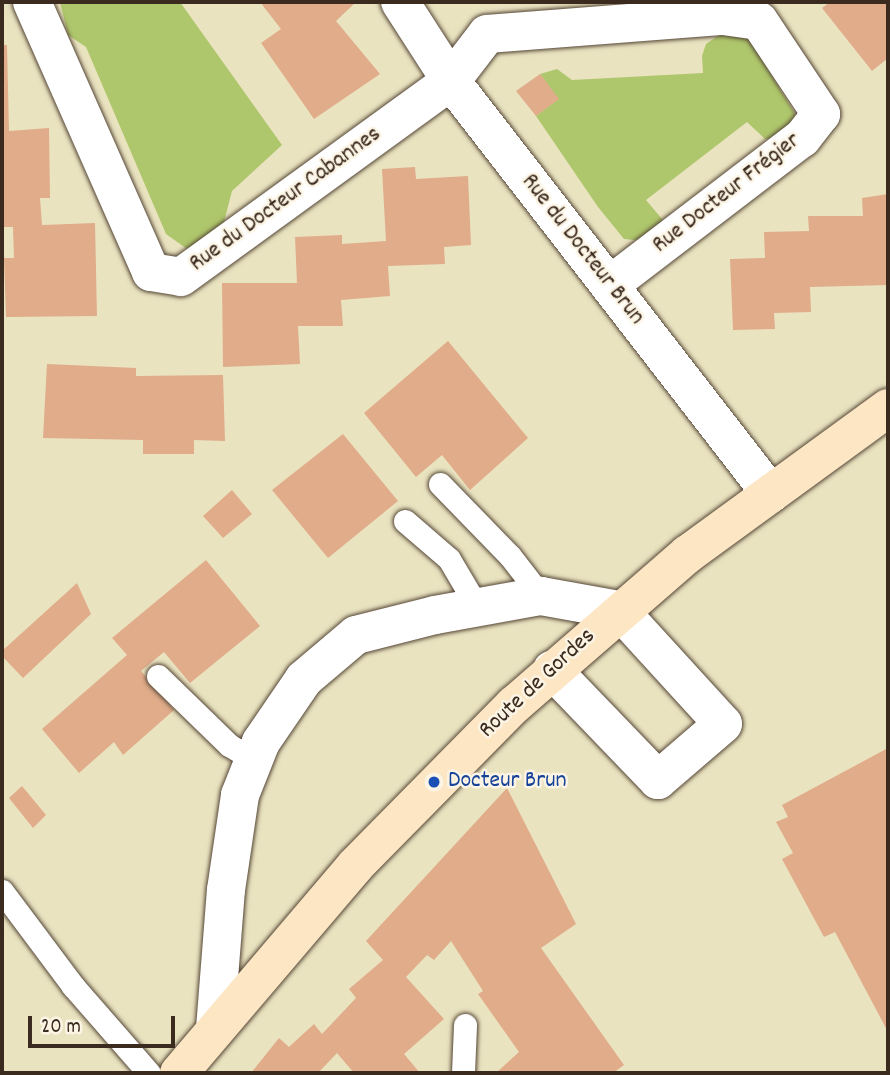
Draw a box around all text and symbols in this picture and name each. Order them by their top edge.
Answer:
street label: Rue du Docteur Cabannes [185,121,387,279]
street label: Rue Docteur Frégier [647,127,807,261]
street label: Rue du Docteur Brun [514,169,650,331]
street label: Route de Gordes [474,623,602,745]
place label: Docteur Brun [448,768,567,796]
marker: Docteur Brun [426,774,442,790]
scale bar [32,1002,178,1046]
text: 20 m [41,1013,81,1043]

